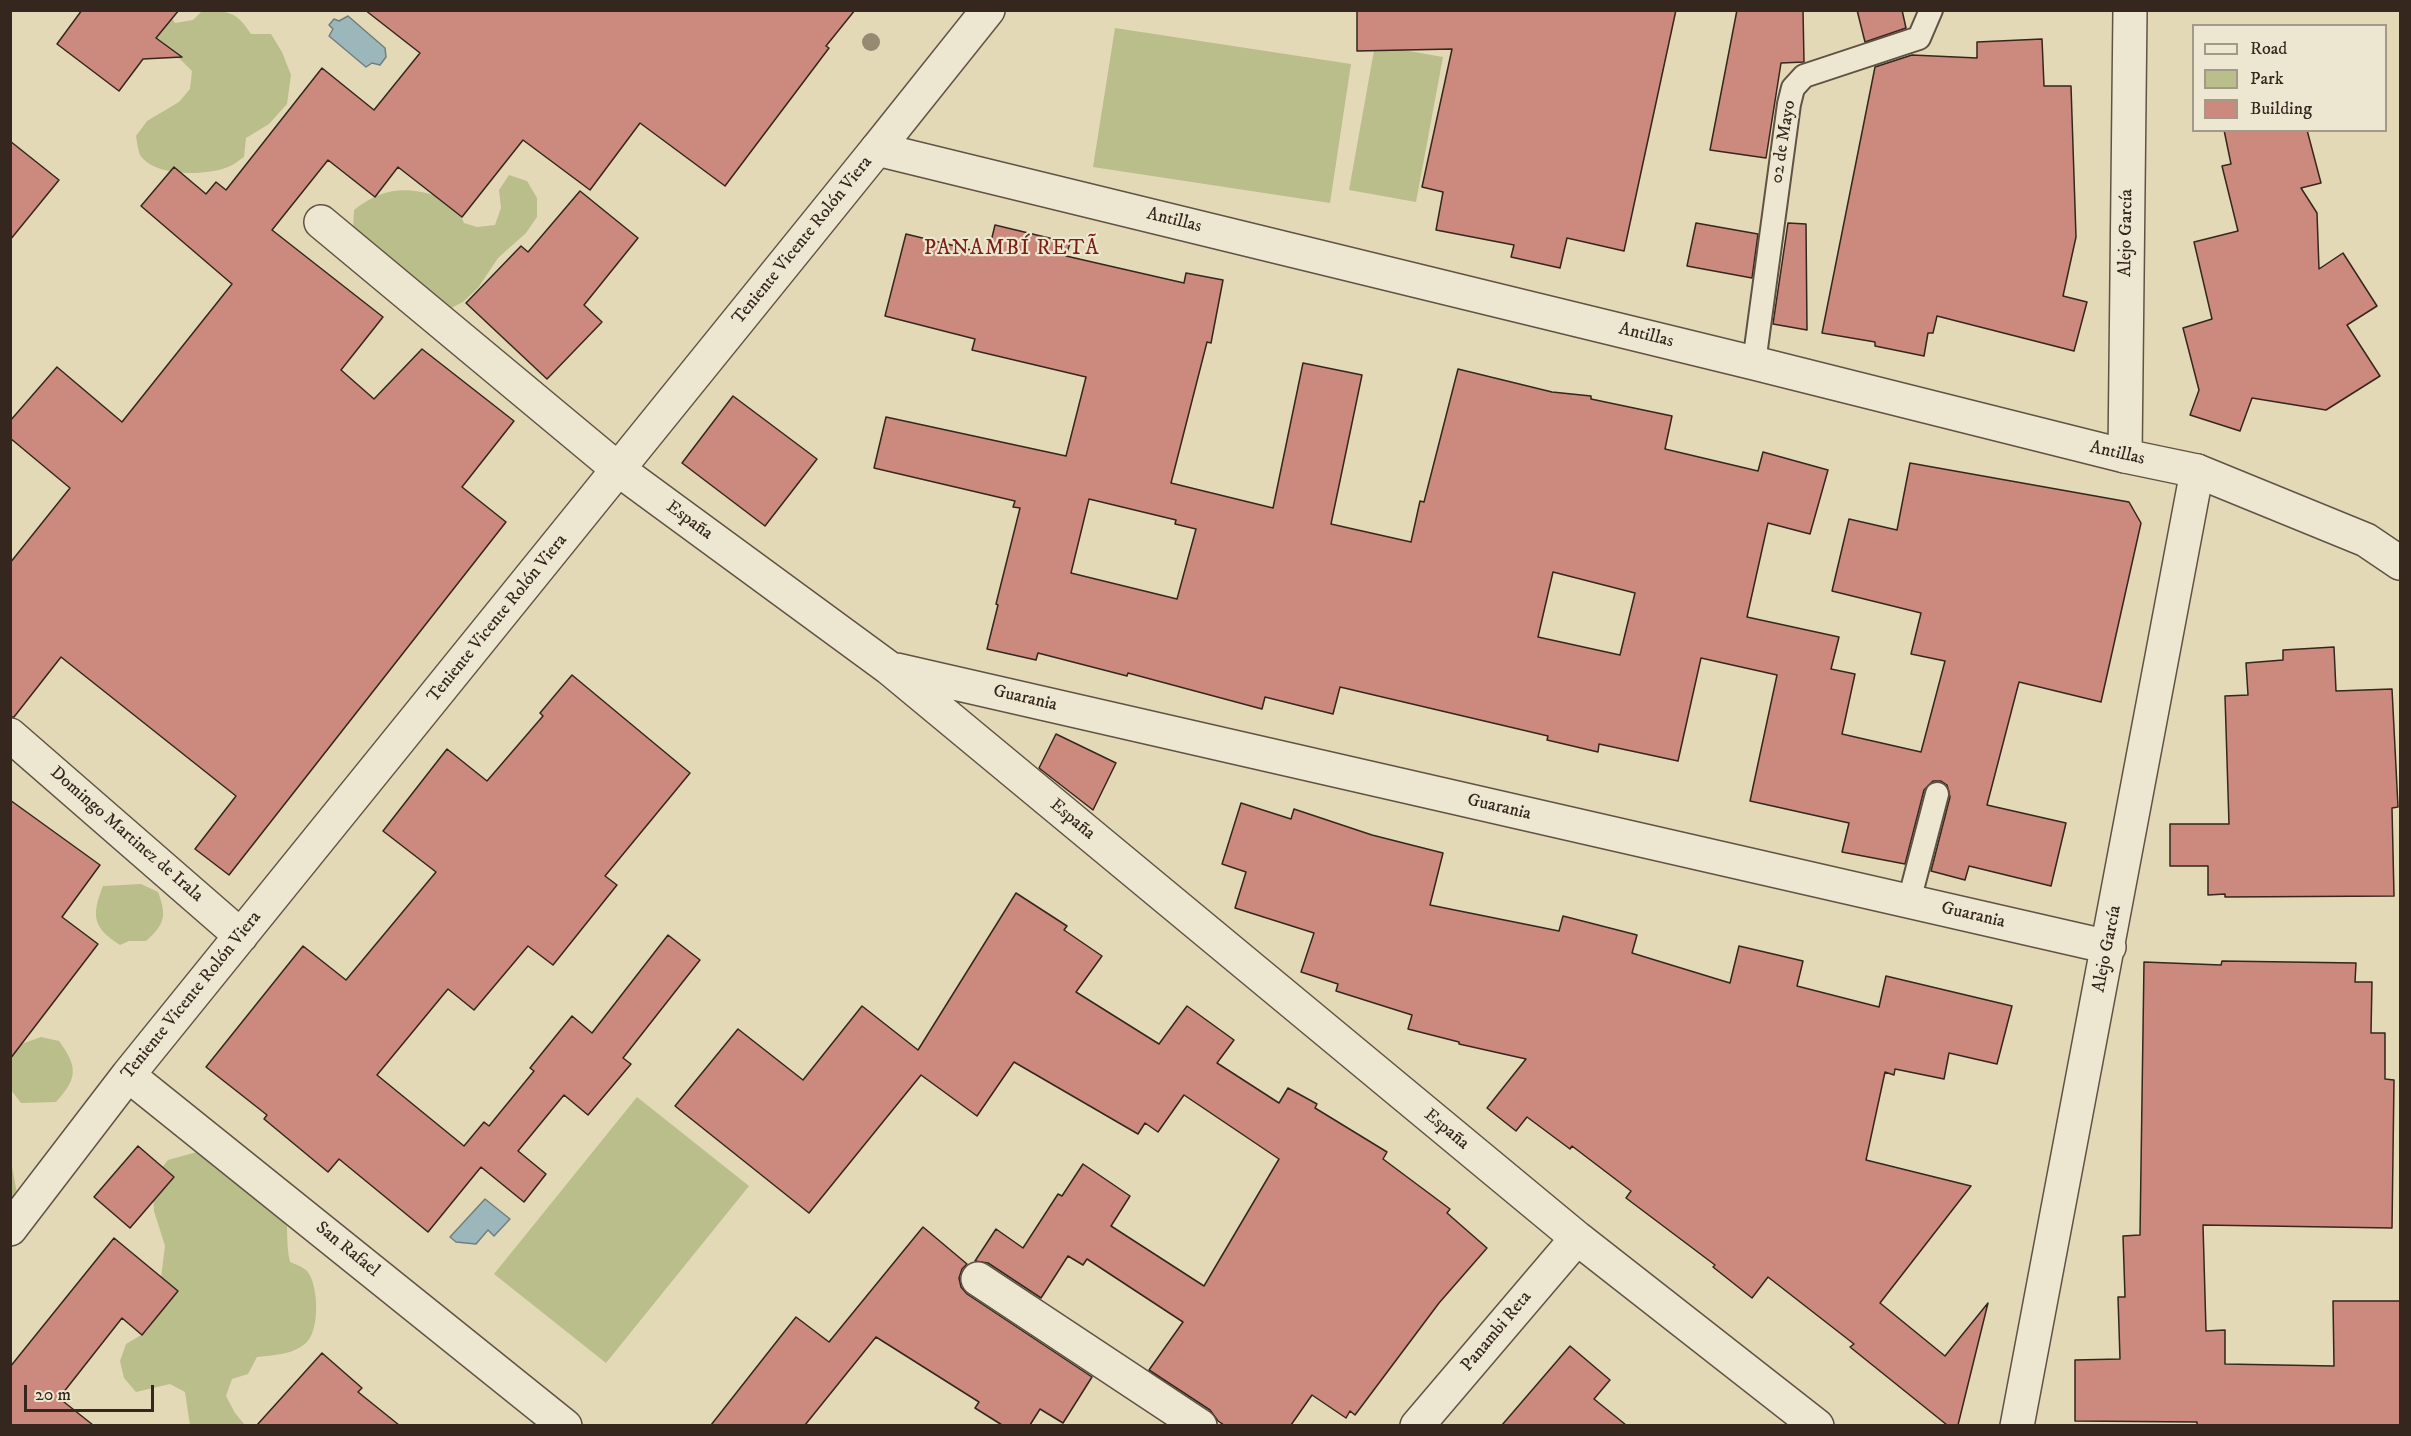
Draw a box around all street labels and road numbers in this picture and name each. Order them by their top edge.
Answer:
street label: 02 de Mayo [1767,99,1801,185]
street label: Teniente Vicente Rolón Viera [728,152,878,330]
street label: Alejo García [2115,189,2139,277]
street label: Antillas [1144,204,1204,238]
street label: Antillas [1616,319,1676,353]
street label: Antillas [2087,437,2147,471]
street label: España [661,497,717,545]
street label: Teniente Vicente Rolón Viera [423,530,573,708]
street label: Guarania [991,681,1059,717]
street label: Domingo Martinez de Irala [45,763,207,907]
street label: Guarania [1465,790,1533,826]
street label: España [1045,795,1099,845]
street label: Guarania [1939,898,2007,934]
street label: Alejo García [2089,904,2127,994]
street label: Teniente Vicente Rolón Viera [117,907,267,1085]
street label: España [1419,1105,1473,1155]
street label: San Rafael [311,1218,383,1282]
street label: Panambi Reta [1457,1287,1537,1377]

